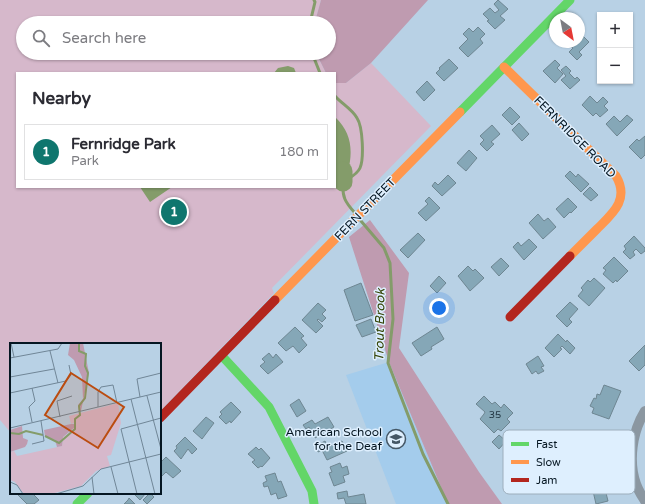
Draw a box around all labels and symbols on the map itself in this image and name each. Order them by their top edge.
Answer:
north arrow [549,12,585,48]
street label: FERNRIDGE ROAD [531,93,619,181]
street label: FERN STREET [332,174,399,243]
pin: 1 [161,197,187,227]
water label: Trout Brook [371,288,389,361]
your location [429,298,449,318]
inset map [10,343,161,494]
house number: 35 [489,409,501,421]
place label: American School for the Deaf [285,425,382,453]
school or university icon: American School for the Deaf [385,428,407,450]
legend [503,430,635,494]
text: Fast [536,438,557,451]
text: Slow [536,456,561,469]
text: Jam [536,474,557,487]

